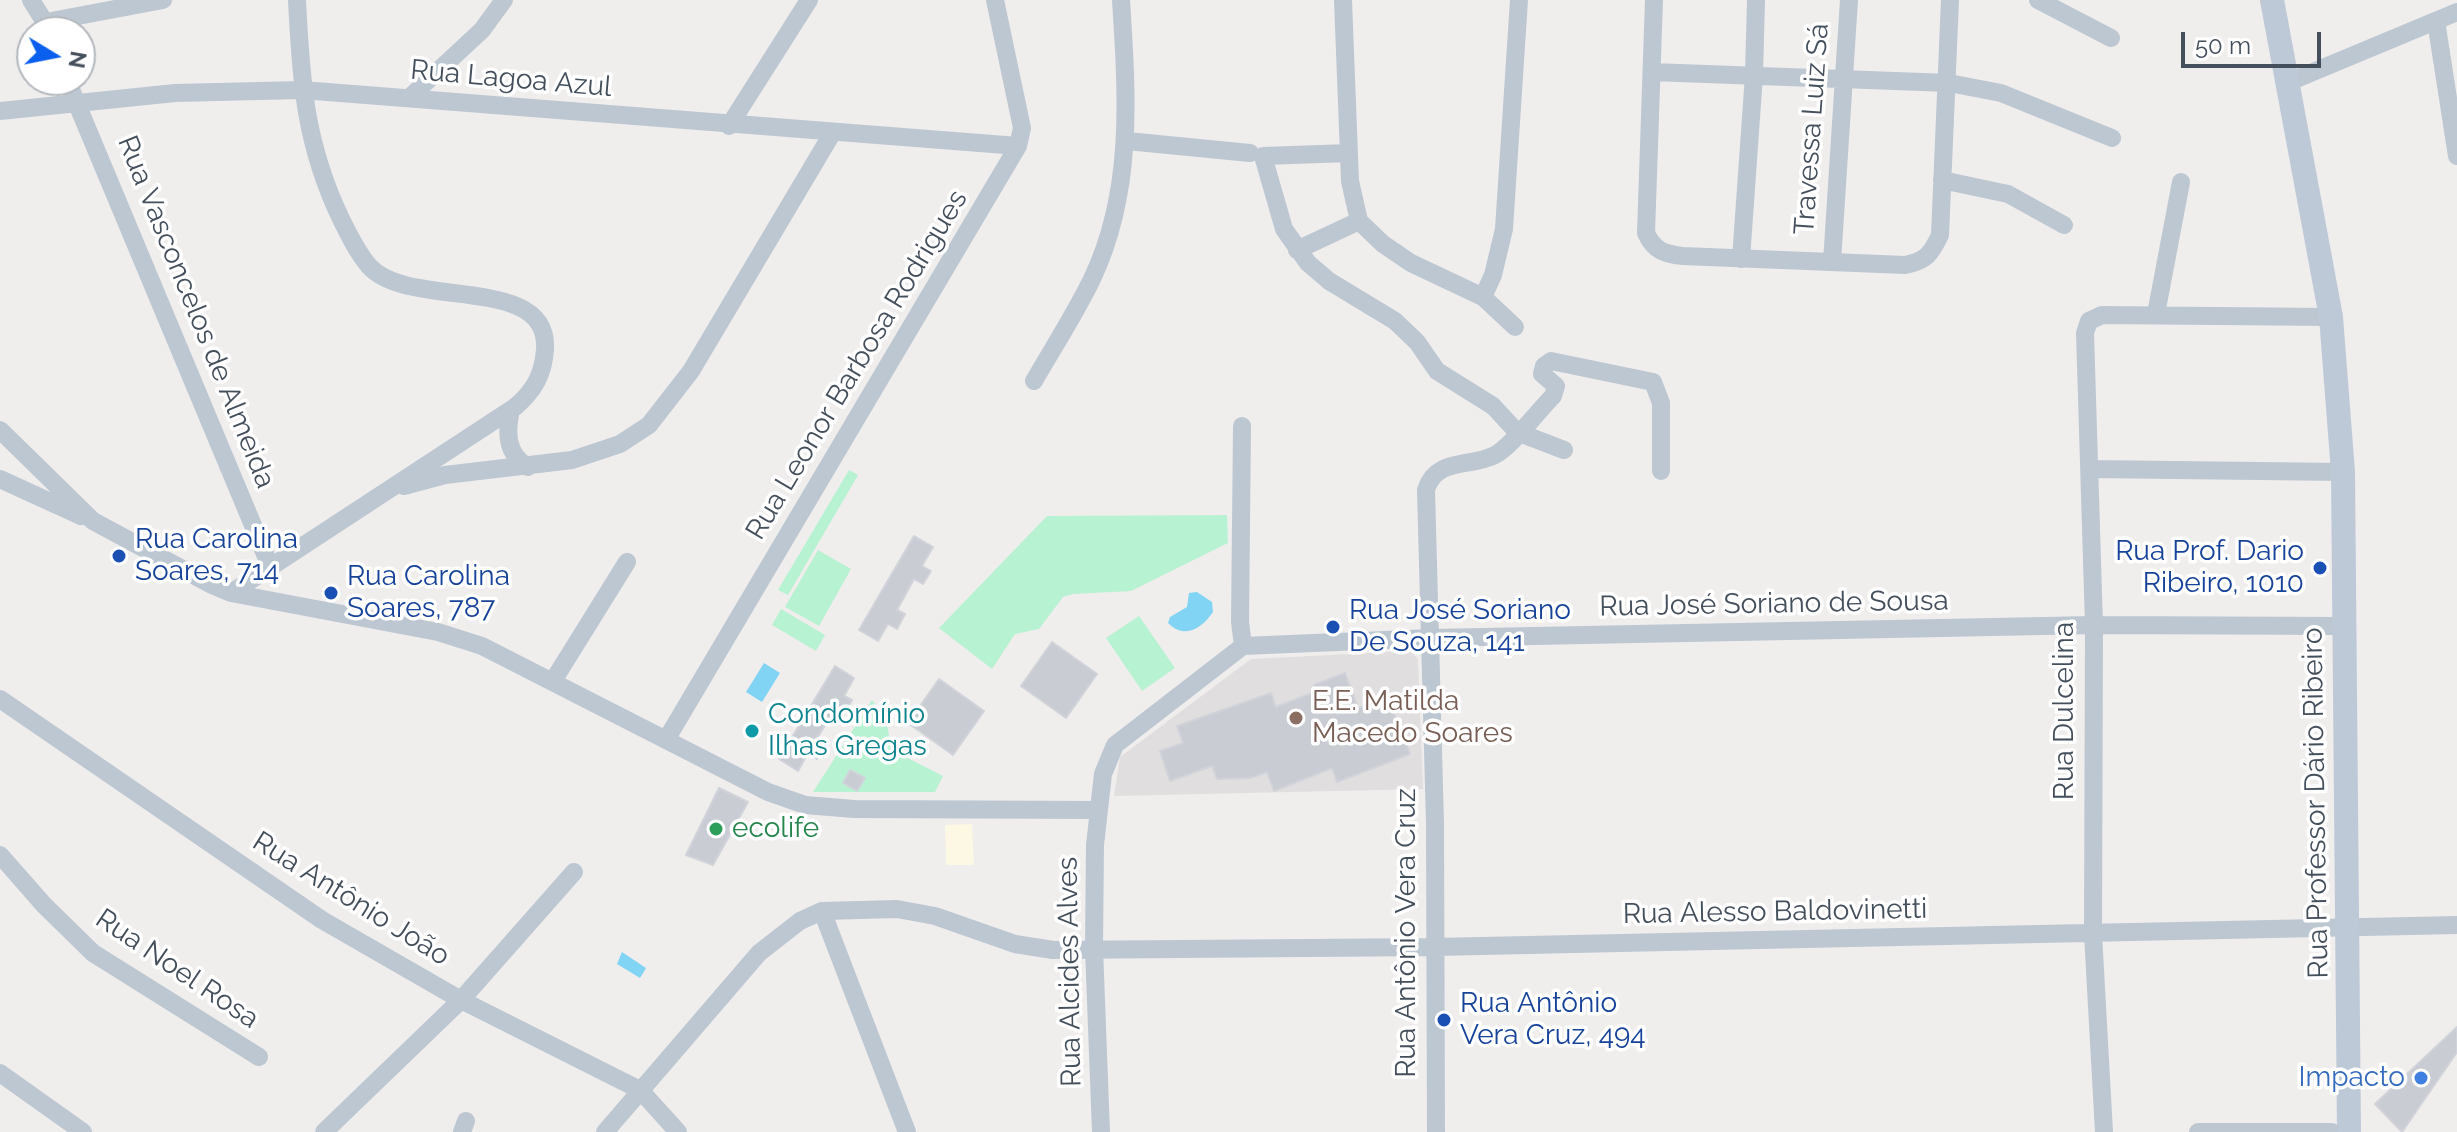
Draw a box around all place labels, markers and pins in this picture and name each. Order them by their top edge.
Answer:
place label: Rua Carolina Soares, 714 [135,523,298,589]
place label: Rua Prof. Dario Ribeiro, 1010 [2115,535,2304,601]
marker: Rua Carolina Soares, 714 [110,547,128,565]
marker: Rua Prof. Dario Ribeiro, 1010 [2311,559,2329,577]
place label: Rua Carolina Soares, 787 [347,560,510,626]
marker: Rua Carolina Soares, 787 [322,584,340,602]
place label: Rua José Soriano De Souza, 141 [1349,594,1571,660]
marker: Rua José Soriano De Souza, 141 [1324,618,1342,636]
place label: E.E. Matilda Macedo Soares [1312,685,1513,751]
place label: Condomínio Ilhas Gregas [768,698,927,764]
marker: E.E. Matilda Macedo Soares [1287,709,1305,727]
marker: Condomínio Ilhas Gregas [743,722,761,740]
place label: ecolife [732,812,819,846]
marker: ecolife [707,820,725,838]
place label: Rua Antônio Vera Cruz, 494 [1460,987,1646,1053]
marker: Rua Antônio Vera Cruz, 494 [1435,1011,1453,1029]
place label: Impacto [2299,1061,2405,1095]
marker: Impacto [2412,1069,2430,1087]

